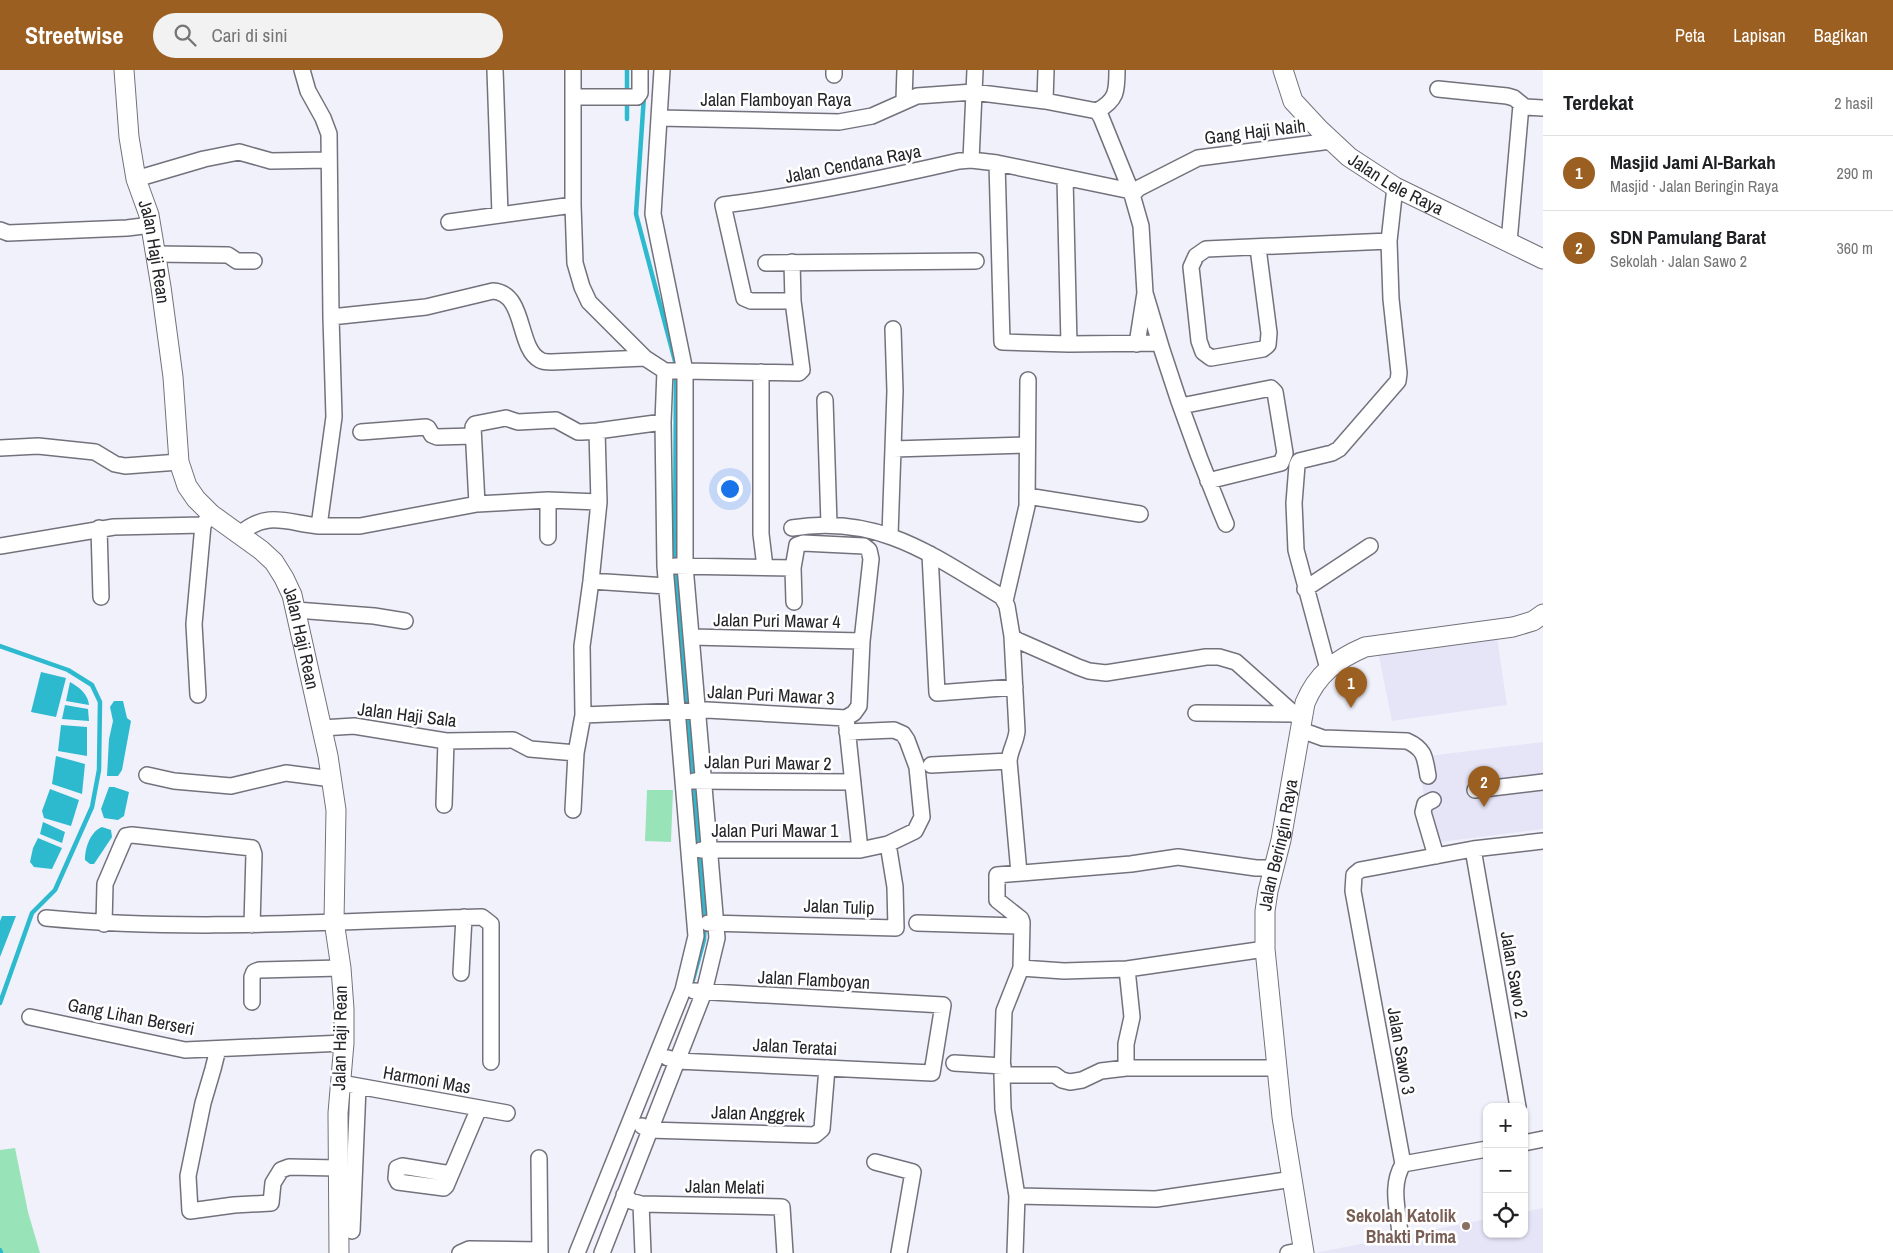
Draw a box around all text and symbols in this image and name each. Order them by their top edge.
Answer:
search box [153,13,503,58]
text: Streetwise [25,19,123,51]
icon: search [171,21,199,49]
text: Cari di sini [211,22,288,48]
text: Peta [1675,23,1705,48]
text: Lapisan [1733,23,1786,48]
text: Bagikan [1814,23,1868,48]
street label: Jalan Flamboyan Raya [701,87,851,112]
text: Terdekat [1563,88,1634,117]
text: 2 hasil [1834,92,1873,114]
street label: Gang Haji Naih [1203,113,1307,150]
street label: Jalan Cendana Raya [783,138,923,189]
street label: Jalan Lele Raya [1343,147,1448,221]
text: Masjid Jami Al-Barkah [1610,149,1776,175]
text: 1 [1575,162,1583,184]
text: 290 m [1837,162,1873,184]
text: Masjid · Jalan Beringin Raya [1610,175,1778,197]
street label: Jalan Haji Rean [132,196,176,305]
text: SDN Pamulang Barat [1610,224,1766,250]
text: 2 [1575,237,1583,259]
text: 360 m [1837,237,1873,259]
text: Sekolah · Jalan Sawo 2 [1610,250,1747,272]
your location [717,476,743,502]
street label: Jalan Haji Rean [277,581,326,692]
street label: Jalan Puri Mawar 4 [713,607,841,634]
pin: 1 [1335,667,1367,708]
street label: Jalan Puri Mawar 3 [707,679,835,710]
street label: Jalan Haji Sala [356,696,458,733]
street label: Jalan Puri Mawar 2 [704,749,832,776]
pin: 2 [1468,766,1500,807]
street label: Jalan Beringin Raya [1252,777,1303,912]
street label: Jalan Puri Mawar 1 [711,818,839,843]
street label: Jalan Tulip [803,893,875,920]
street label: Jalan Sawo 2 [1494,929,1534,1021]
street label: Jalan Flamboyan [757,964,871,995]
street label: Jalan Haji Rean [326,985,353,1091]
street label: Gang Lihan Berseri [65,992,197,1041]
street label: Jalan Sawo 3 [1381,1005,1421,1097]
street label: Jalan Teratai [752,1032,838,1061]
street label: Harmoni Mas [381,1060,473,1100]
street label: Jalan Anggrek [711,1099,806,1128]
map controls [1483,1103,1528,1238]
button: + [1483,1103,1528,1148]
button: − [1483,1148,1528,1193]
street label: Jalan Melati [685,1173,765,1200]
button: locate [1483,1193,1528,1238]
place label: Sekolah Katolik Bhakti Prima [1346,1203,1457,1249]
marker: Sekolah Katolik Bhakti Prima [1460,1220,1472,1232]

